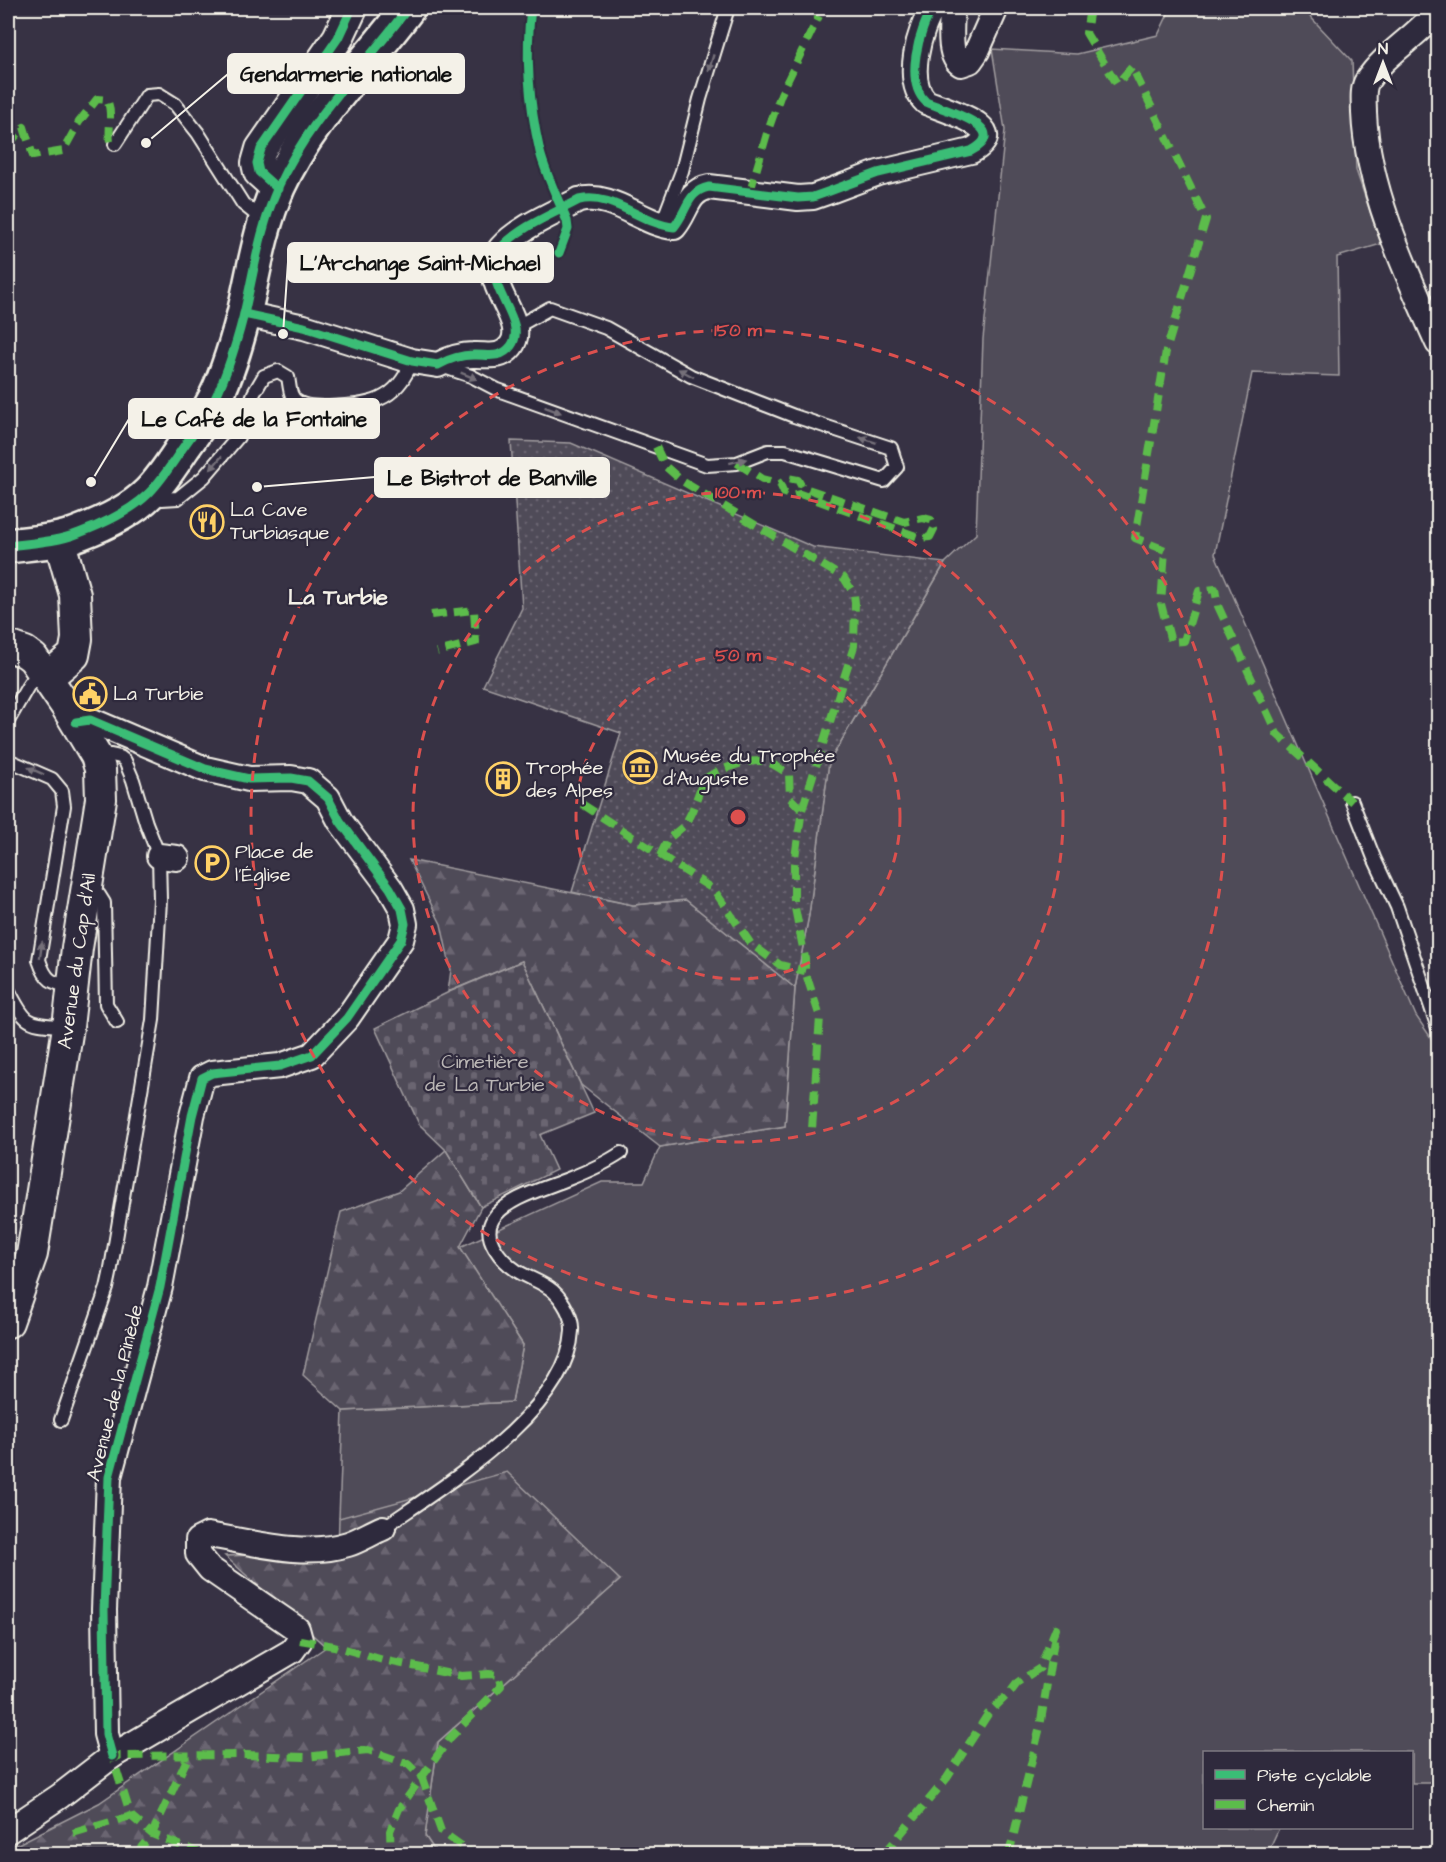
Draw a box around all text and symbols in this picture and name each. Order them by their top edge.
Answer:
north arrow [1353,33,1413,93]
text: N [1378,38,1388,60]
callout: Gendarmerie nationale [228,54,464,93]
one-way arrow [706,55,715,73]
text: Gendarmerie nationale [240,60,453,89]
callout: L'Archange Saint-Michael [288,243,553,282]
text: L'Archange Saint-Michael [300,249,541,280]
text: 150 m [714,318,763,343]
one-way arrow [677,368,694,378]
one-way arrow [460,371,478,381]
callout: Le Café de la Fontaine [129,399,379,438]
text: Le Café de la Fontaine [141,405,368,434]
one-way arrow [544,405,562,415]
one-way arrow [859,435,877,445]
one-way arrow [210,455,223,471]
one-way arrow [729,455,747,465]
callout: Le Bistrot de Banville [375,458,609,497]
text: Le Bistrot de Banville [387,464,598,493]
text: 100 m [715,480,762,505]
place label: La Cave Turbiasque [230,496,330,547]
restaurant icon: La Cave Turbiasque [189,504,225,540]
district label: La Turbie [288,582,388,613]
text: 50 m [715,643,762,668]
public building icon: La Turbie [72,676,108,712]
place label: La Turbie [113,680,204,708]
place label: Musée du Trophée d'Auguste [663,742,835,794]
museum icon: Musée du Trophée d'Auguste [622,749,658,785]
place label: Trophée des Alpes [526,754,613,805]
building icon: Trophée des Alpes [485,761,521,797]
one-way arrow [27,767,44,776]
centre of rings [728,807,748,827]
place label: Place de l'Église [235,838,314,890]
parking icon: Place de l'Église [194,845,230,881]
street label: Avenue du Cap d'Ail [51,871,103,1051]
one-way arrow [37,941,46,960]
park label: Cimetière de La Turbie [425,1048,545,1099]
street label: Avenue de la Pinède [80,1302,151,1484]
legend [1203,1751,1413,1829]
text: Piste cyclable [1257,1763,1372,1789]
text: Chemin [1257,1793,1314,1818]

